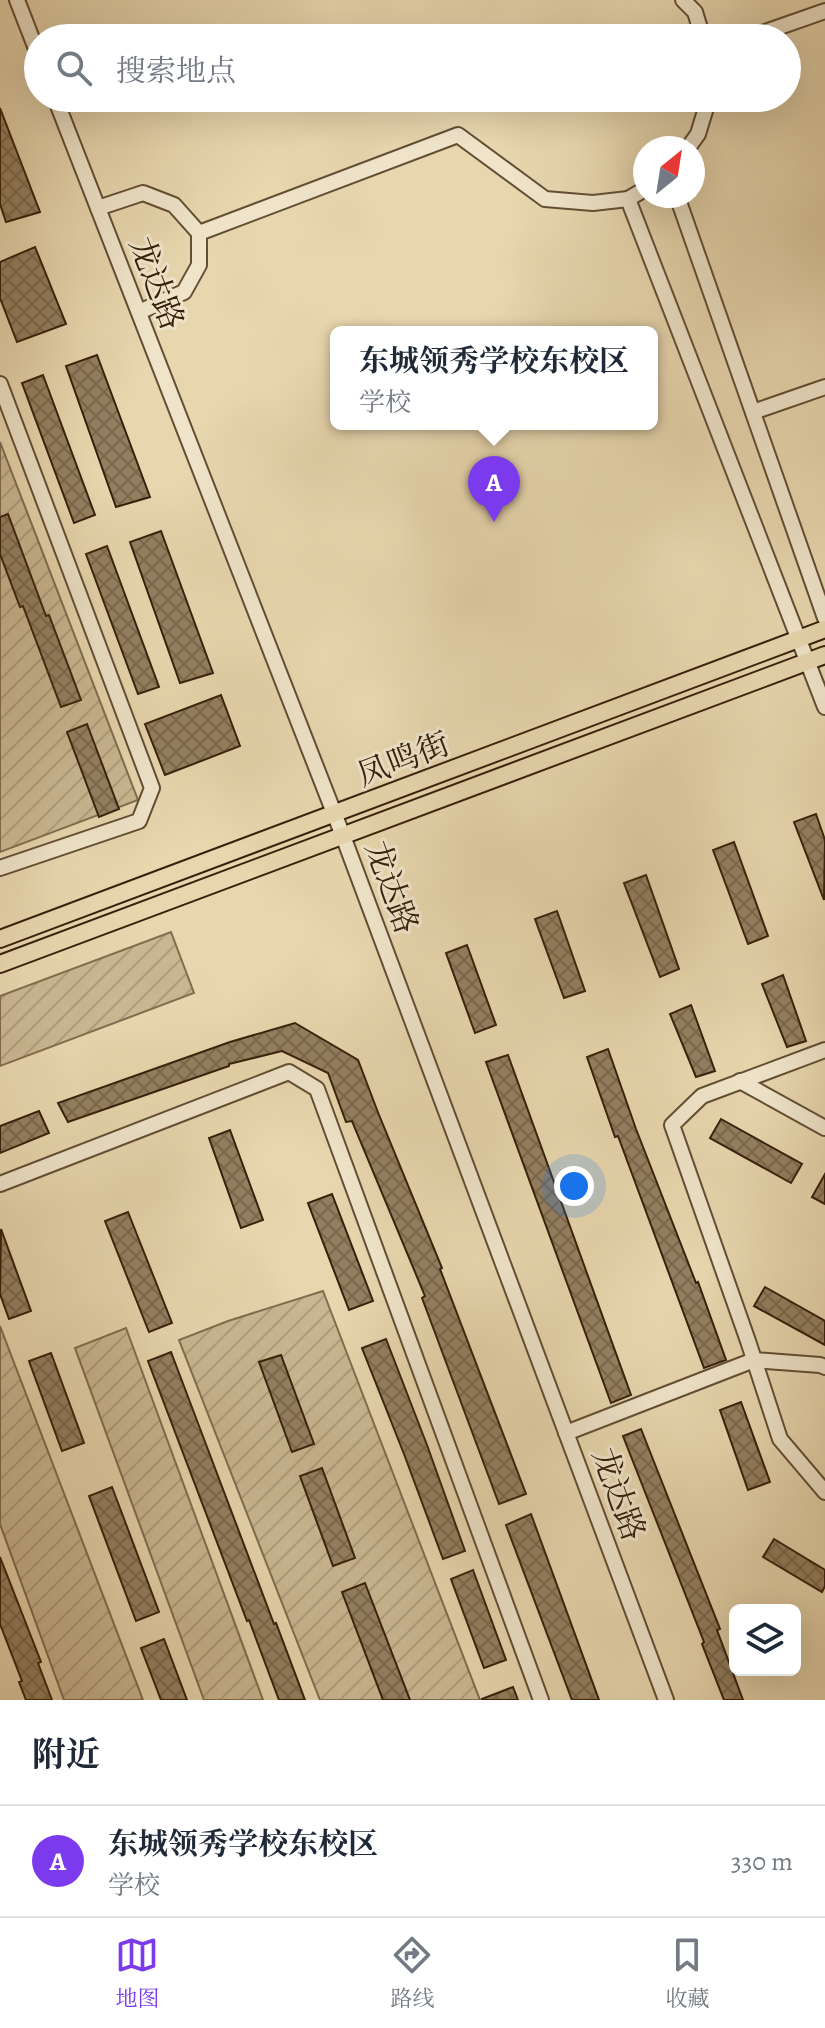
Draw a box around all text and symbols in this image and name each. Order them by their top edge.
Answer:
search box [24,24,801,112]
icon: search [52,46,96,90]
text: 搜索地点 [116,51,236,91]
north arrow [633,136,705,208]
street label: 龙达路 [119,230,195,336]
popup [330,326,658,430]
text: 东城领秀学校东校区 [359,341,629,381]
text: 学校 [359,385,411,420]
pin: A [468,456,520,522]
street label: 凤鸣街 [350,721,456,797]
street label: 龙达路 [355,834,429,940]
your location [554,1166,594,1206]
street label: 龙达路 [582,1441,656,1547]
map controls [729,1604,801,1676]
button: layers [729,1604,801,1676]
text: 附近 [32,1731,100,1778]
text: 东城领秀学校东校区 [108,1824,378,1864]
text: A [50,1844,66,1879]
text: 330 m [731,1844,793,1879]
text: 学校 [108,1868,160,1903]
tab: 地图 [115,1933,160,2014]
tab: 路线 [390,1933,435,2014]
tab: 收藏 [665,1933,710,2014]

